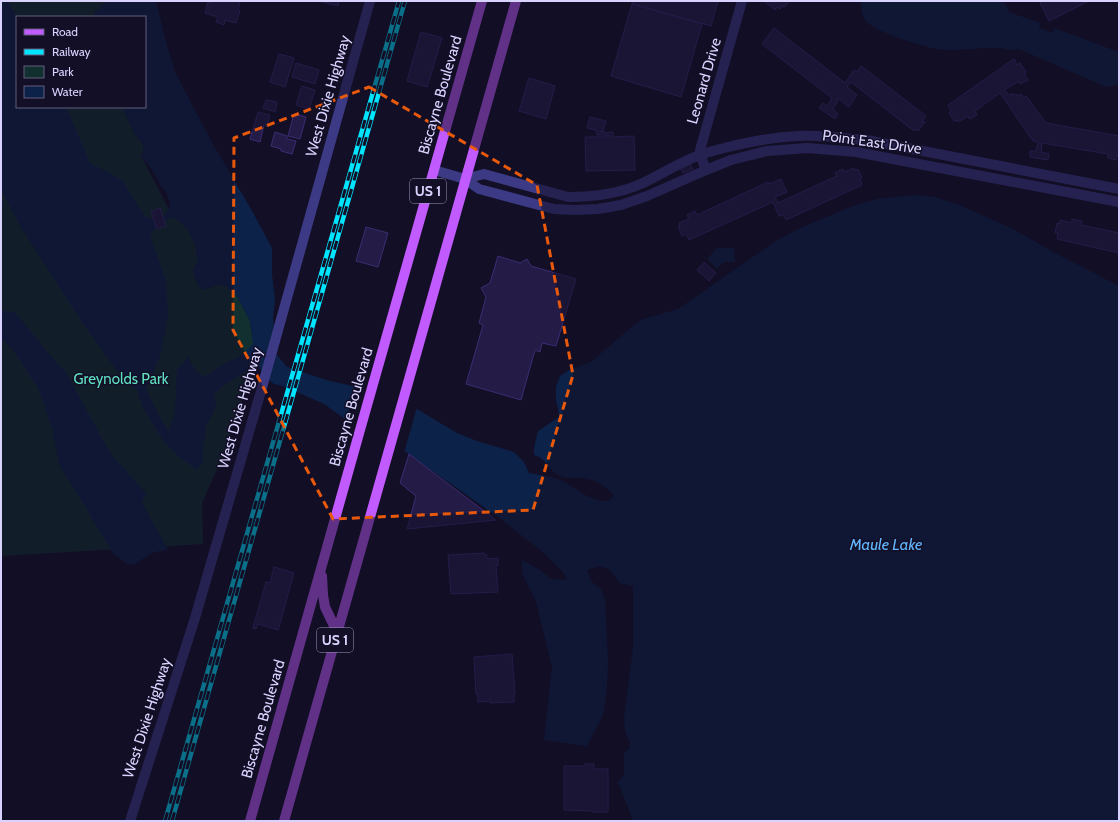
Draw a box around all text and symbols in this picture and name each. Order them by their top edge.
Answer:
legend [16,16,146,108]
text: Road [52,24,78,39]
street label: West Dixie Highway [302,33,354,159]
street label: Biscayne Boulevard [414,34,466,156]
street label: Leonard Drive [683,36,725,126]
text: Railway [52,44,90,59]
text: Park [52,64,74,79]
text: Water [52,84,83,99]
street label: Point East Drive [821,126,923,158]
road number: US 1 [410,179,446,203]
street label: West Dixie Highway [214,345,266,471]
street label: Biscayne Boulevard [325,346,377,468]
park label: Greynolds Park [74,370,169,388]
water label: Maule Lake [849,535,922,554]
road number: US 1 [317,628,353,652]
street label: West Dixie Highway [119,655,175,781]
street label: Biscayne Boulevard [237,658,289,780]

